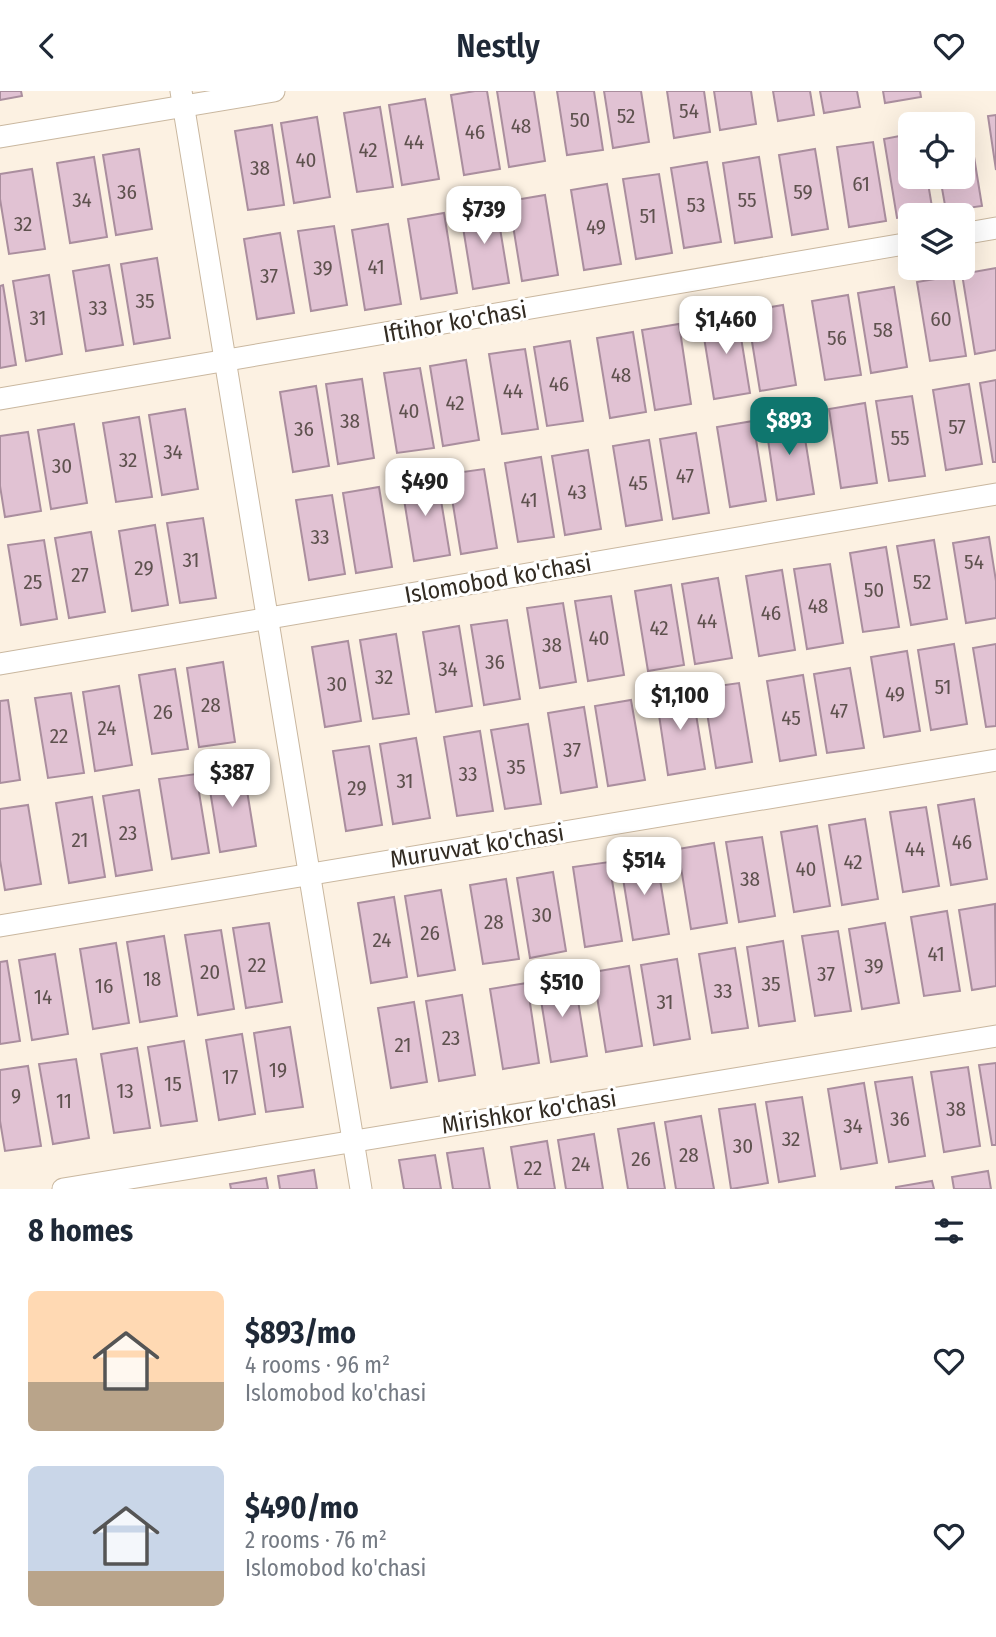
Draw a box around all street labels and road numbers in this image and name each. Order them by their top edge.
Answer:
street label: Iftihor ko'chasi [381,296,529,348]
street label: Islomobod ko'chasi [402,549,594,609]
street label: Muruvvat ko'chasi [388,818,566,874]
street label: Mirishkor ko'chasi [439,1084,619,1140]

